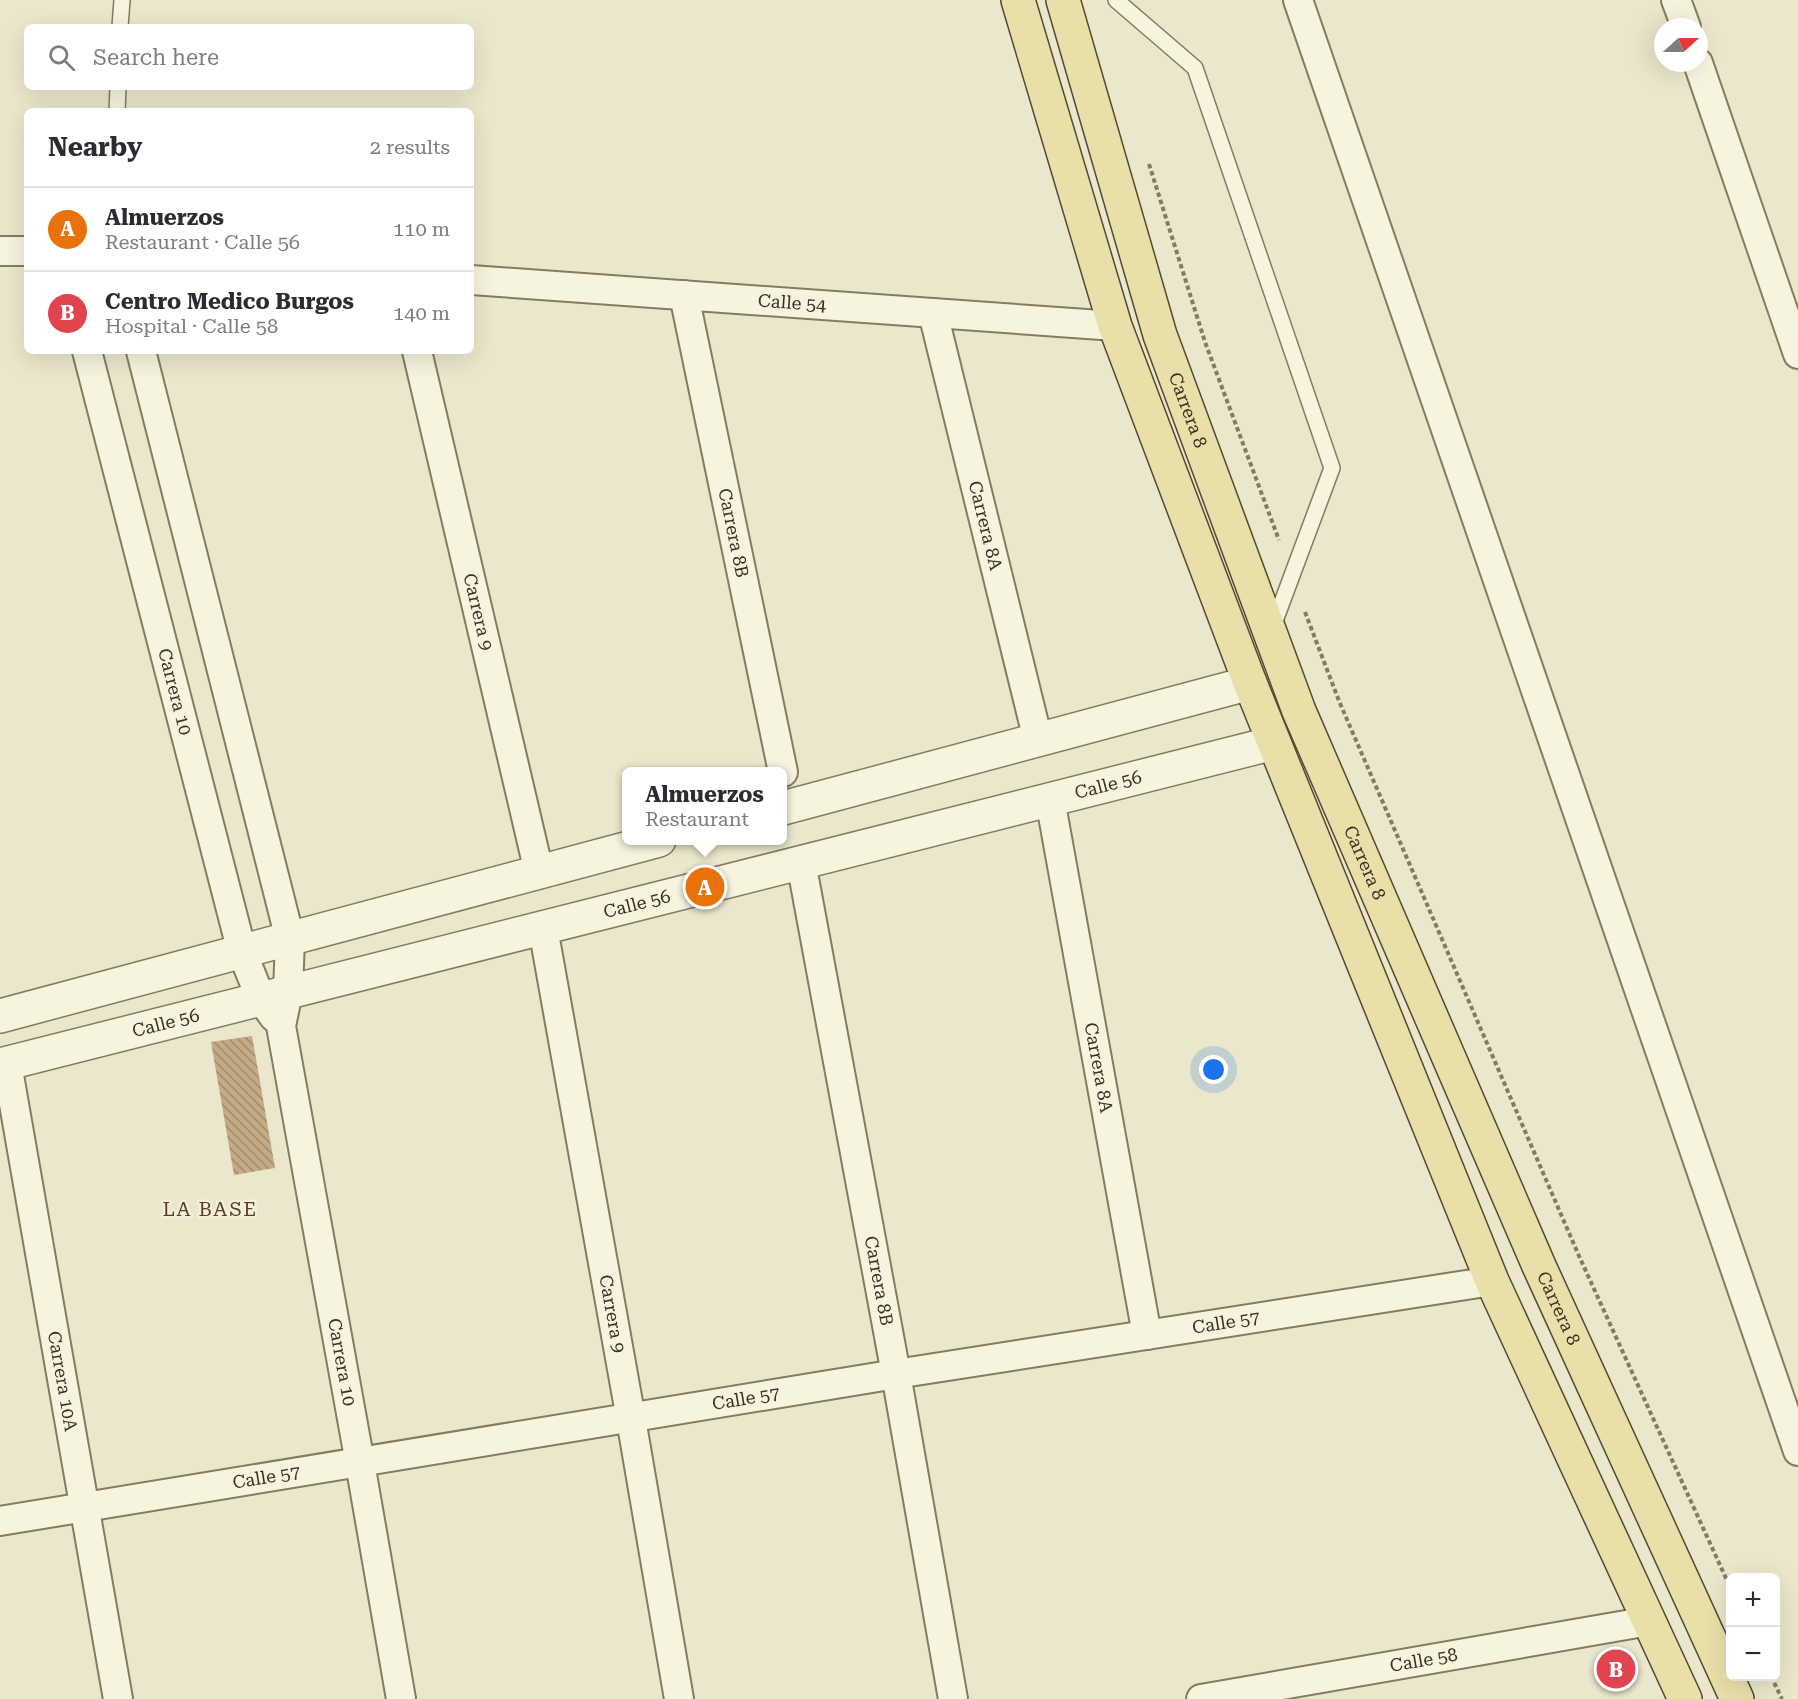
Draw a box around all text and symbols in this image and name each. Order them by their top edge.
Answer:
north arrow [1654,18,1708,72]
search box [24,24,474,90]
icon: search [45,41,78,74]
text: Search here [93,45,219,70]
text: Nearby [48,132,142,162]
text: 2 results [370,135,450,159]
text: Almuerzos [105,205,224,230]
text: A [60,217,75,241]
text: 110 m [393,217,450,241]
text: Restaurant · Calle 56 [105,230,300,254]
text: Centro Medico Burgos [105,289,354,314]
street label: Calle 54 [757,290,827,315]
text: B [60,301,75,325]
text: 140 m [393,301,450,325]
text: Hospital · Calle 58 [105,314,278,338]
street label: Carrera 8 [1165,369,1212,451]
street label: Carrera 8A [965,479,1007,573]
street label: Carrera 8B [714,486,753,579]
street label: Carrera 9 [459,571,498,653]
street label: Carrera 10 [154,646,197,737]
street label: Calle 56 [1072,766,1144,803]
popup [622,767,787,845]
text: Almuerzos [645,782,764,807]
text: Restaurant [645,807,749,831]
street label: Carrera 8 [1340,822,1390,903]
pin: A [686,864,724,910]
street label: Calle 56 [601,885,673,922]
street label: Calle 56 [130,1004,201,1041]
street label: Carrera 8A [1081,1021,1118,1115]
your location [1199,1055,1228,1084]
district label: LA BASE [163,1197,257,1221]
street label: Carrera 8B [861,1234,898,1327]
street label: Carrera 8 [1533,1268,1585,1348]
street label: Carrera 9 [595,1273,630,1354]
street label: Calle 57 [1191,1306,1261,1338]
street label: Carrera 10 [324,1317,361,1408]
street label: Carrera 10A [44,1329,82,1433]
street label: Calle 57 [710,1382,781,1414]
street label: Calle 57 [231,1461,302,1493]
map controls [1726,1573,1780,1681]
button: + [1726,1573,1780,1627]
button: − [1726,1627,1780,1681]
street label: Calle 58 [1388,1644,1459,1676]
pin: B [1596,1646,1636,1692]

